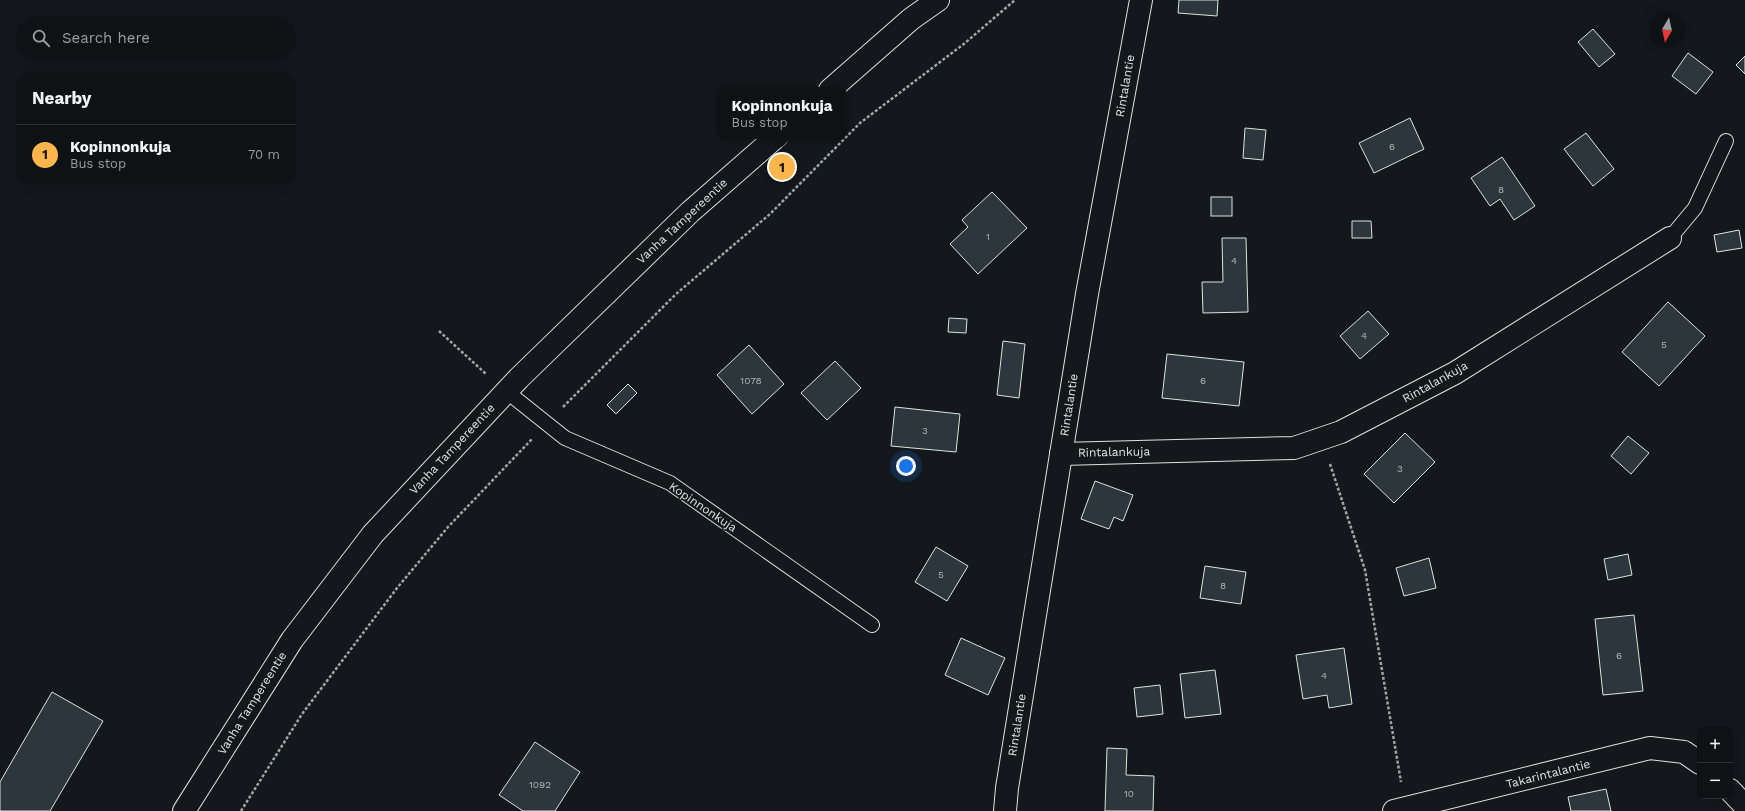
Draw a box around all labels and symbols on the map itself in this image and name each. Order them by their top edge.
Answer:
north arrow [1649,12,1685,48]
street label: Rintalantie [1113,54,1137,118]
house number: 6 [1389,141,1395,152]
pin: 1 [769,152,795,182]
street label: Vanha Tampereentie [634,175,730,267]
house number: 8 [1498,184,1504,195]
house number: 1 [986,231,990,242]
house number: 4 [1231,255,1237,266]
house number: 4 [1361,330,1367,341]
house number: 5 [1661,339,1667,350]
street label: Rintalankuja [1400,358,1470,406]
street label: Rintalantie [1057,373,1081,437]
house number: 1078 [740,375,762,386]
house number: 6 [1200,375,1206,386]
street label: Vanha Tampereentie [406,401,498,497]
house number: 3 [922,425,928,436]
street label: Rintalankuja [1078,444,1150,460]
your location [896,456,916,476]
house number: 3 [1397,463,1403,474]
street label: Kopinnonkuja [666,479,740,535]
house number: 5 [938,569,944,580]
house number: 8 [1220,580,1226,591]
street label: Vanha Tampereentie [215,649,289,757]
house number: 6 [1616,650,1622,661]
house number: 4 [1321,670,1327,681]
street label: Rintalantie [1005,693,1029,757]
street label: Takarintalantie [1504,757,1592,791]
house number: 1092 [529,779,551,790]
house number: 10 [1124,788,1134,799]

